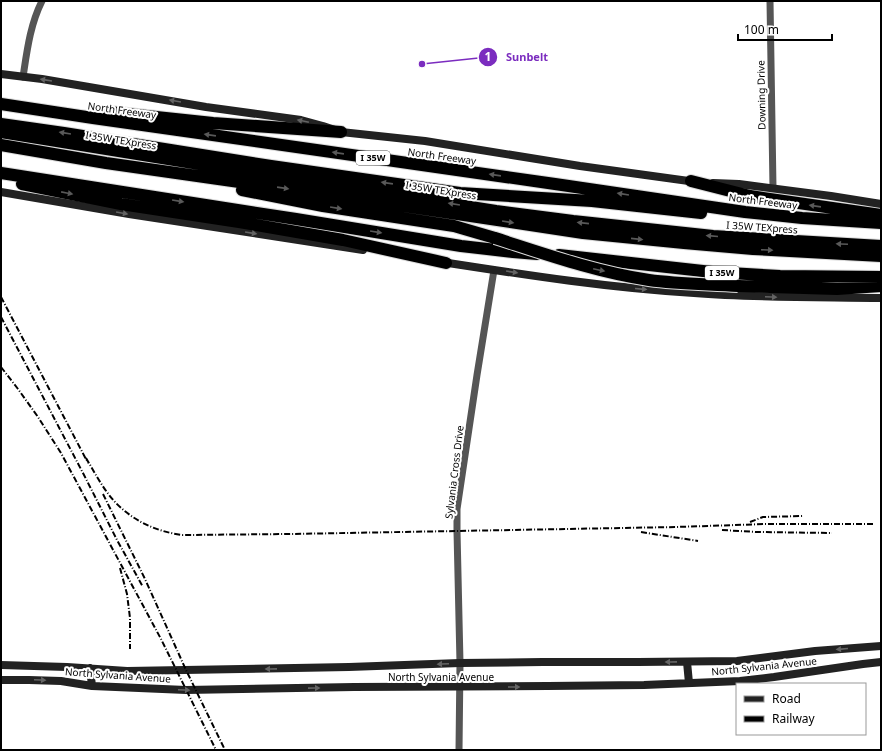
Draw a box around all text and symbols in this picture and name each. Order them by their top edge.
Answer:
scale bar [738,16,832,42]
text: 100 m [744,21,779,38]
callout: Sunbelt [478,46,556,69]
text: 1 [485,48,491,65]
text: Sunbelt [506,49,548,64]
street label: Downing Drive [753,60,769,130]
one-way arrow [40,77,53,83]
street label: North Freeway [87,98,158,122]
one-way arrow [169,98,181,104]
one-way arrow [297,118,309,124]
street label: I 35W TEXpress [85,127,158,153]
one-way arrow [58,130,71,136]
one-way arrow [204,131,216,138]
street label: North Freeway [407,144,478,168]
one-way arrow [332,150,344,156]
road number: I 35W [356,151,390,165]
one-way arrow [489,172,501,178]
street label: I 35W TEXpress [405,177,478,203]
one-way arrow [381,180,393,186]
one-way arrow [277,185,289,191]
street label: North Freeway [728,190,799,212]
one-way arrow [61,191,73,197]
one-way arrow [617,191,629,197]
one-way arrow [172,198,184,204]
one-way arrow [448,201,460,207]
one-way arrow [809,203,821,209]
one-way arrow [330,205,342,211]
one-way arrow [116,210,128,216]
street label: I 35W TEXpress [726,218,798,236]
one-way arrow [502,219,514,225]
one-way arrow [577,219,589,226]
one-way arrow [370,229,382,235]
one-way arrow [245,230,257,236]
one-way arrow [706,232,718,239]
one-way arrow [631,235,643,242]
one-way arrow [836,240,848,247]
one-way arrow [761,247,774,253]
road number: I 35W [705,266,739,280]
one-way arrow [593,267,605,273]
one-way arrow [506,269,518,275]
one-way arrow [635,285,647,292]
one-way arrow [765,294,778,300]
street label: Sylvania Cross Drive [441,424,467,520]
one-way arrow [836,645,848,652]
street label: North Sylvania Avenue [710,653,818,679]
one-way arrow [664,659,677,665]
one-way arrow [436,661,449,667]
street label: North Sylvania Avenue [65,664,172,686]
one-way arrow [264,666,277,672]
street label: North Sylvania Avenue [388,670,494,684]
one-way arrow [34,677,46,684]
one-way arrow [508,683,520,690]
legend [736,683,866,735]
one-way arrow [308,685,321,691]
one-way arrow [178,687,191,693]
text: Road [772,690,801,707]
text: Railway [772,710,816,727]

